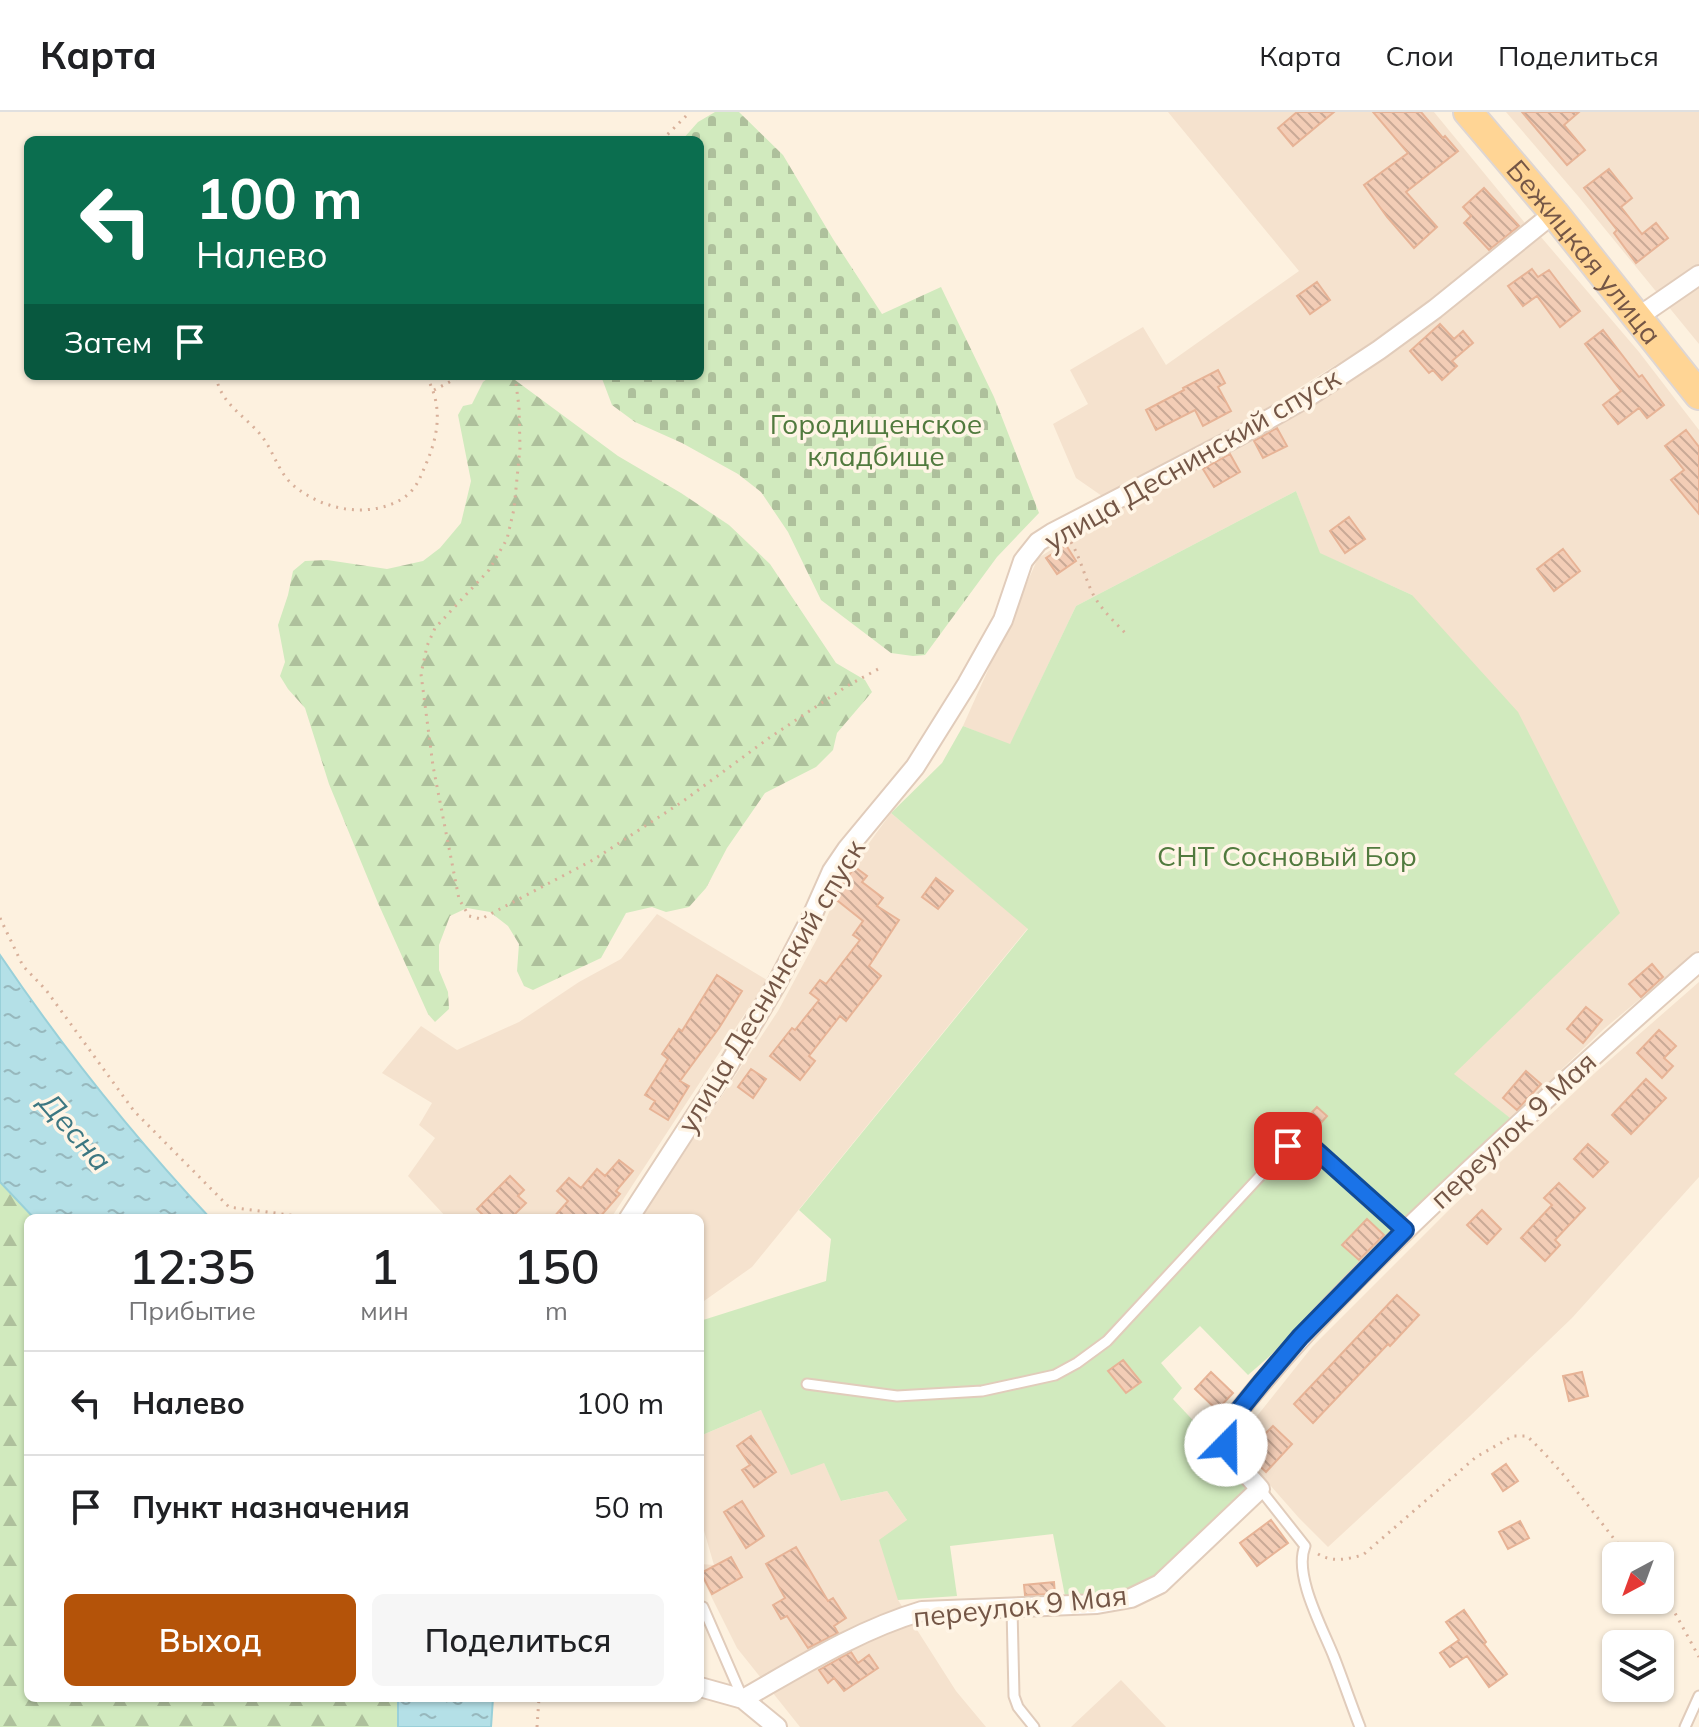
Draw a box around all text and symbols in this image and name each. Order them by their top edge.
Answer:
text: Карта [40,31,157,79]
text: Карта [1259,38,1342,73]
text: Слои [1386,38,1454,73]
text: Поделиться [1498,38,1659,73]
street label: Бежицкая улица [1499,152,1670,351]
text: 100 m [196,163,363,233]
icon: left [64,168,168,272]
text: Налево [196,232,328,277]
icon: arrive [168,320,212,364]
text: Затем [64,323,152,361]
street label: улица Деснинский спуск [1038,359,1347,558]
park label: Городищенское кладбище [770,406,982,473]
street label: улица Деснинский спуск [669,832,873,1139]
park label: СНТ Сосновый Бор [1157,838,1417,873]
street label: переулок 9 Мая [1422,1044,1603,1216]
water label: Десна [30,1083,120,1179]
pin [1254,1112,1322,1180]
icon: arrive [1266,1124,1310,1168]
text: 12:35 [129,1236,255,1296]
text: 1 [370,1236,399,1296]
text: 150 [513,1236,600,1296]
text: Прибытие [128,1294,256,1327]
text: мин [360,1294,409,1327]
text: m [545,1294,568,1327]
icon: left [64,1381,108,1425]
text: Налево [132,1384,245,1422]
text: 100 m [576,1384,664,1422]
position arrow [1184,1403,1268,1487]
icon: arrive [64,1485,108,1529]
text: Пункт назначения [132,1488,410,1526]
text: 50 m [594,1488,664,1526]
north arrow [1602,1542,1674,1614]
map controls [1602,1542,1674,1702]
street label: переулок 9 Мая [911,1577,1128,1634]
button: Выход [64,1594,356,1686]
button: Поделиться [372,1594,664,1686]
button: layers [1602,1630,1674,1702]

